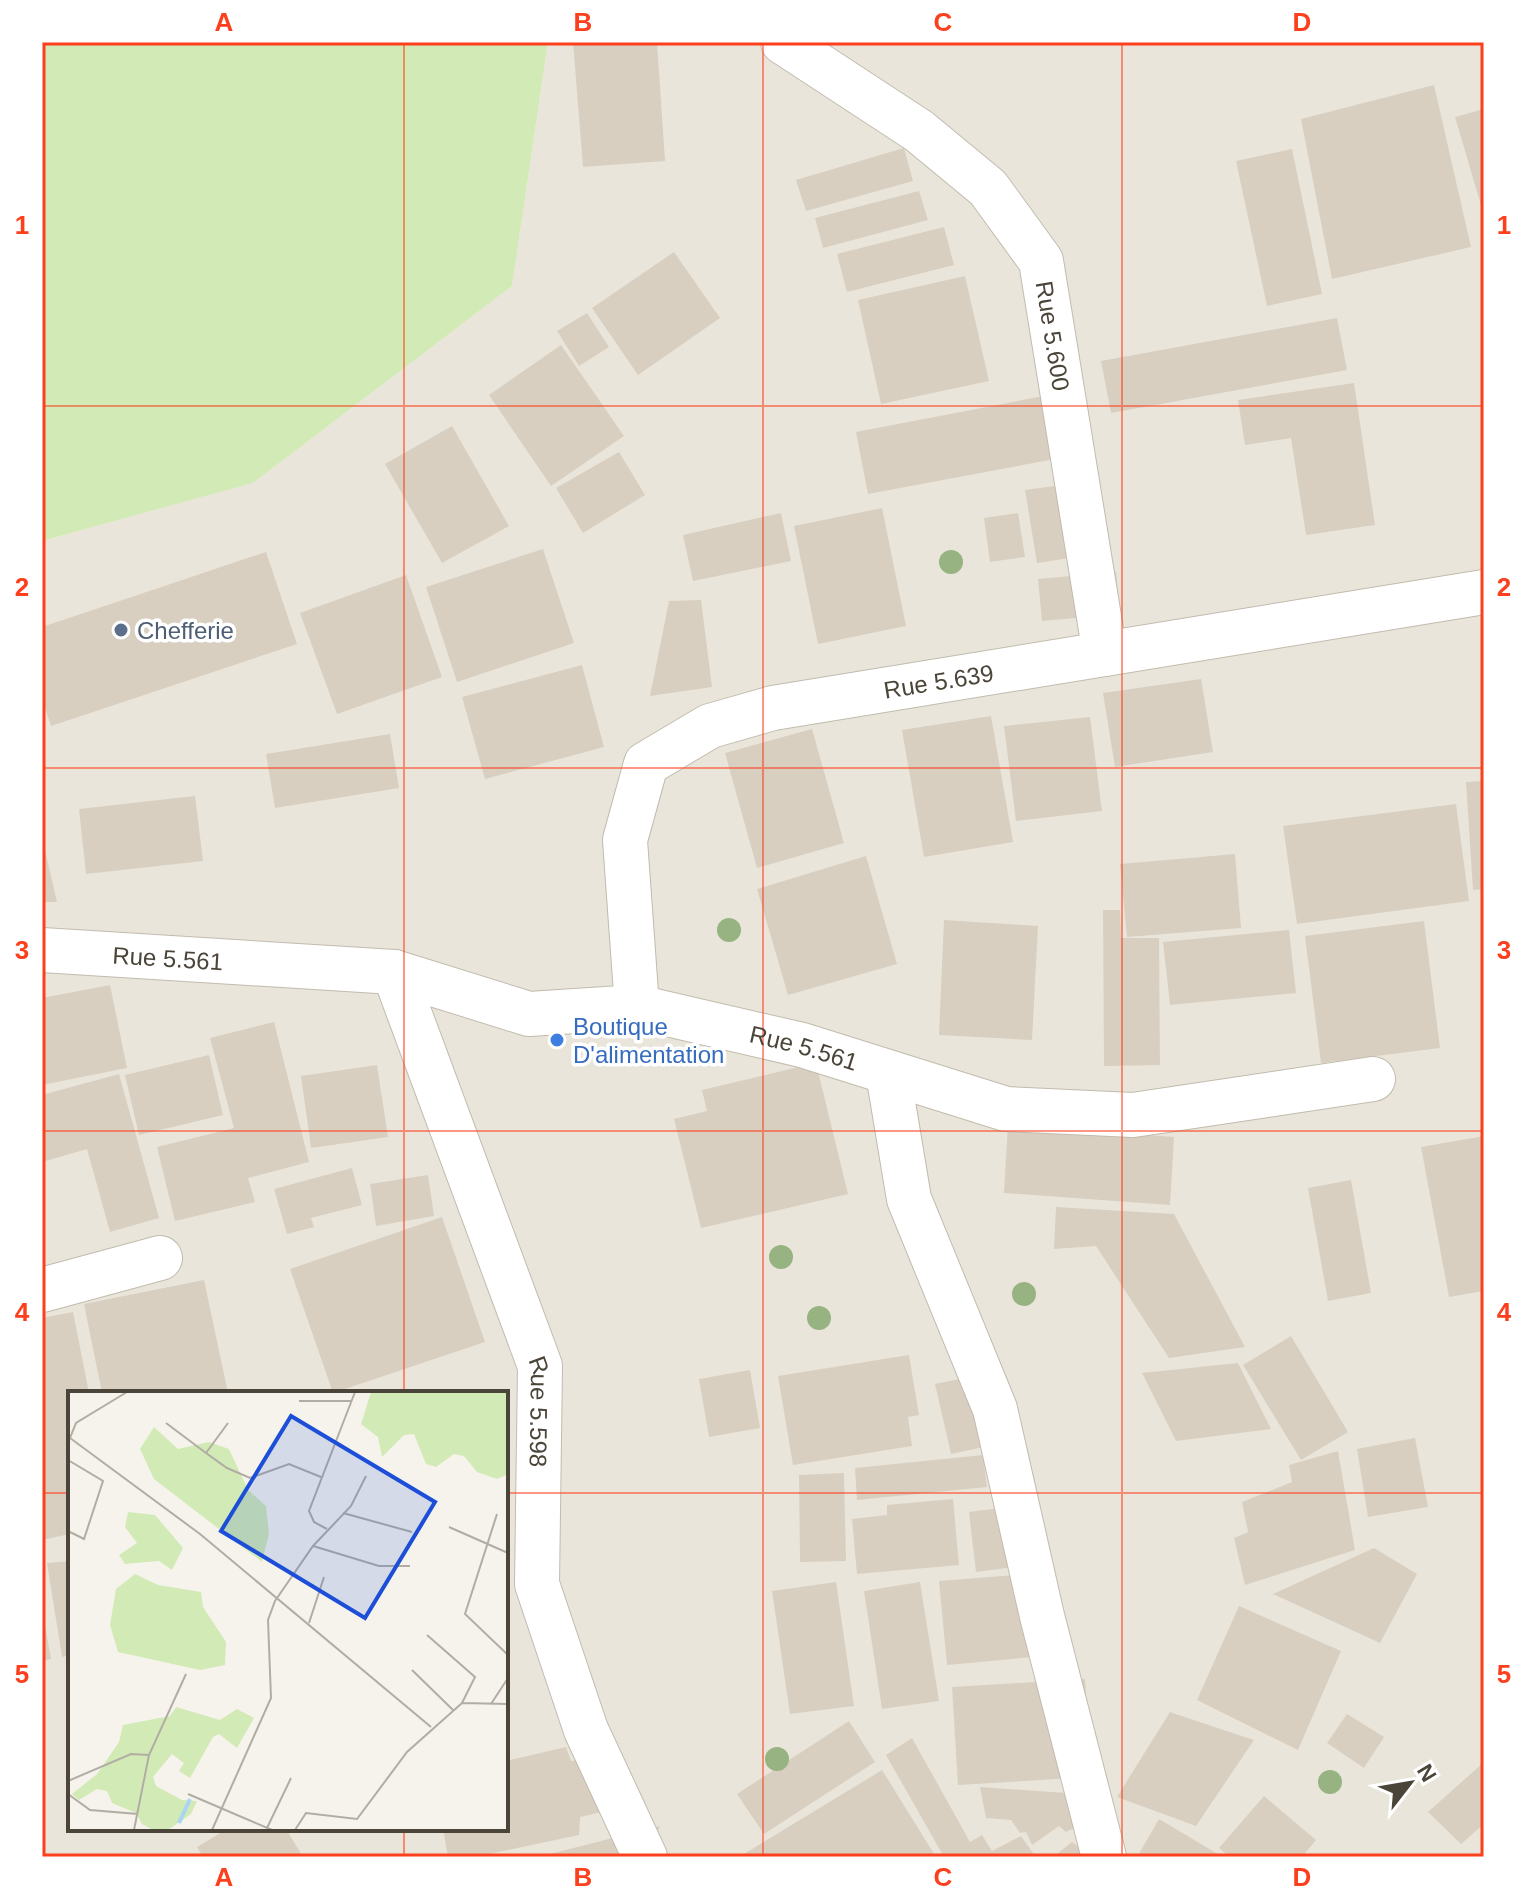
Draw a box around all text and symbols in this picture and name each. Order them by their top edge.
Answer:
text: A [215,7,234,37]
text: B [574,7,592,37]
text: C [934,7,953,37]
text: D [1293,7,1311,37]
text: 1 [15,210,29,240]
text: 1 [1497,210,1511,240]
street label: Rue 5.600 [1031,279,1075,393]
text: 2 [15,572,29,602]
text: 2 [1497,572,1511,602]
place label: Chefferie [137,617,234,644]
marker: Chefferie [112,621,130,639]
street label: Rue 5.639 [882,659,995,703]
text: 3 [15,935,29,965]
text: 3 [1497,935,1511,965]
street label: Rue 5.561 [112,941,224,975]
place label: Boutique D'alimentation [573,1013,724,1068]
street label: Rue 5.561 [747,1020,861,1075]
marker: Boutique D'alimentation [548,1031,566,1049]
text: 4 [15,1297,30,1327]
text: 4 [1497,1297,1512,1327]
street label: Rue 5.598 [524,1352,555,1467]
inset map [68,1391,508,1831]
text: 5 [15,1659,29,1689]
text: 5 [1497,1659,1511,1689]
north arrow [1370,1743,1450,1823]
text: N [1412,1760,1442,1786]
text: A [215,1862,234,1892]
text: B [574,1862,592,1892]
text: C [934,1862,953,1892]
text: D [1293,1862,1311,1892]

